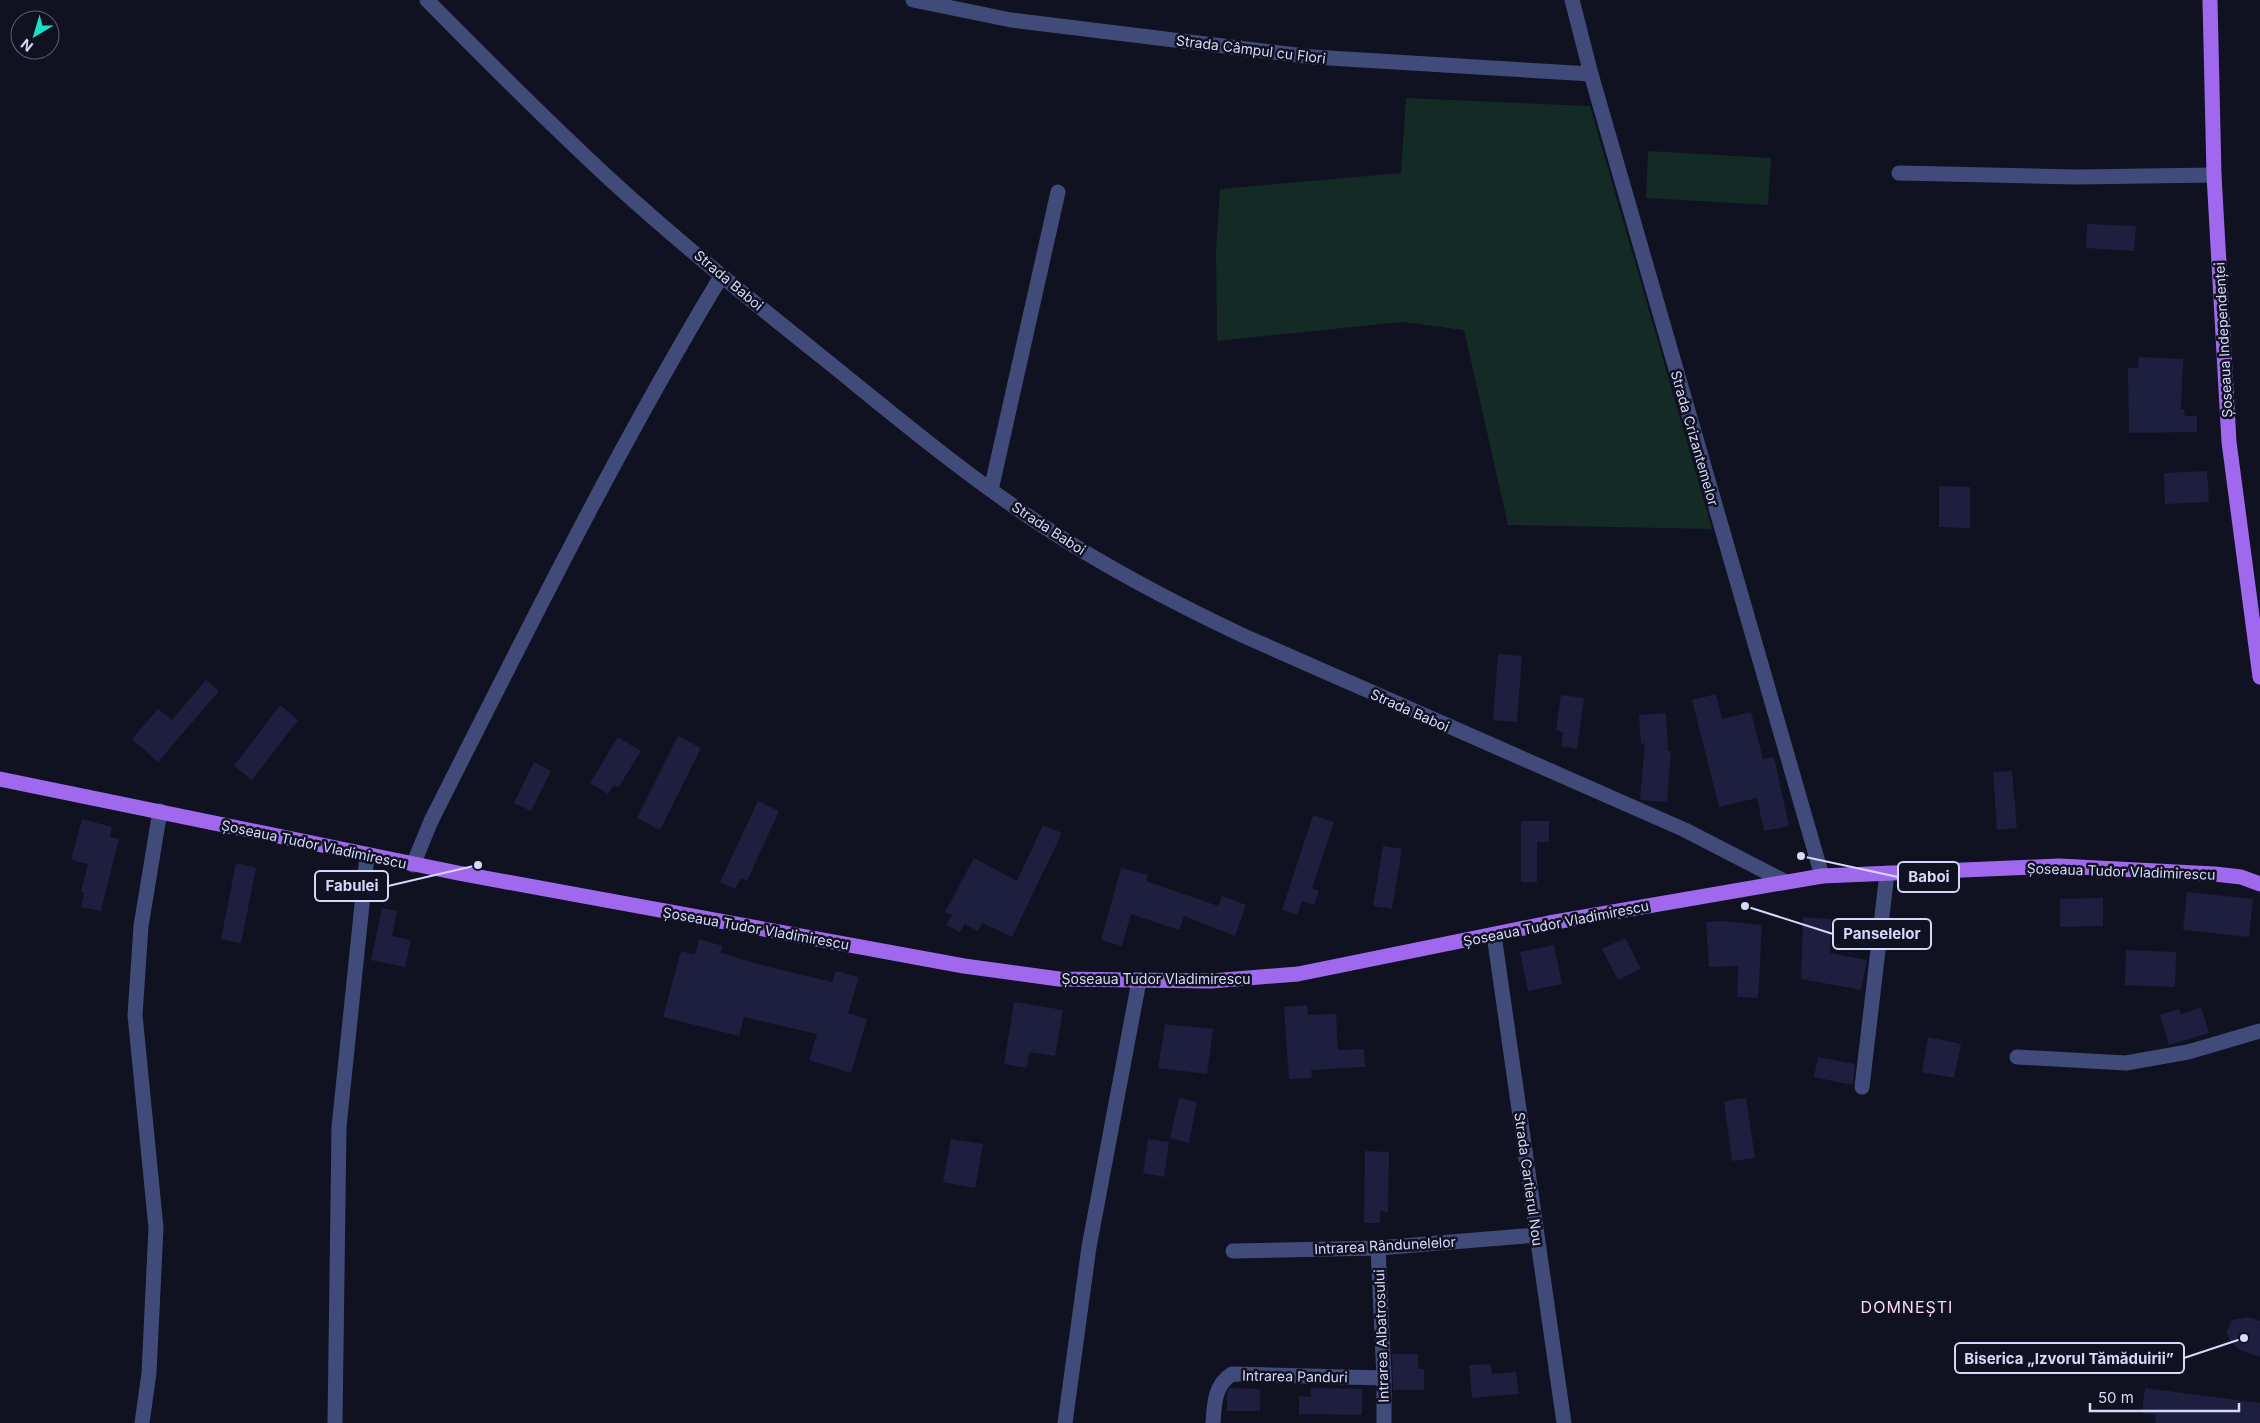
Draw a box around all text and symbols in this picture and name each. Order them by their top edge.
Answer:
north arrow [10,10,60,60]
street label: Strada Câmpul cu Flori [1175,31,1327,67]
text: N [17,36,36,56]
street label: Strada Baboi [691,246,767,314]
street label: Șoseaua Independenței [2210,262,2237,418]
street label: Strada Crizantemelor [1668,368,1722,508]
street label: Strada Baboi [1009,498,1089,558]
street label: Strada Baboi [1368,685,1452,735]
street label: Șoseaua Tudor Vladimirescu [220,816,408,873]
street label: Șoseaua Tudor Vladimirescu [2026,859,2216,884]
callout: Baboi [1898,862,1959,892]
text: Baboi [1908,867,1950,886]
callout: Fabulei [315,871,388,901]
text: Fabulei [325,876,379,895]
street label: Șoseaua Tudor Vladimirescu [1462,897,1651,950]
street label: Șoseaua Tudor Vladimirescu [661,903,850,954]
callout: Panselelor [1833,919,1931,949]
text: Panselelor [1843,924,1921,943]
street label: Șoseaua Tudor Vladimirescu [1062,970,1250,988]
street label: Strada Cartierul Nou [1511,1111,1547,1247]
street label: Intrarea Rândunelelor [1314,1233,1456,1257]
street label: Intrarea Albatrosului [1370,1269,1392,1403]
district label: DOMNEȘTI [1861,1297,1953,1317]
callout: Biserica „Izvorul Tămăduirii” [1955,1343,2184,1373]
text: Biserica „Izvorul Tămăduirii” [1964,1349,2174,1368]
street label: Intrarea Panduri [1242,1367,1348,1385]
scale bar [2090,1380,2239,1412]
text: 50 m [2098,1388,2134,1407]

